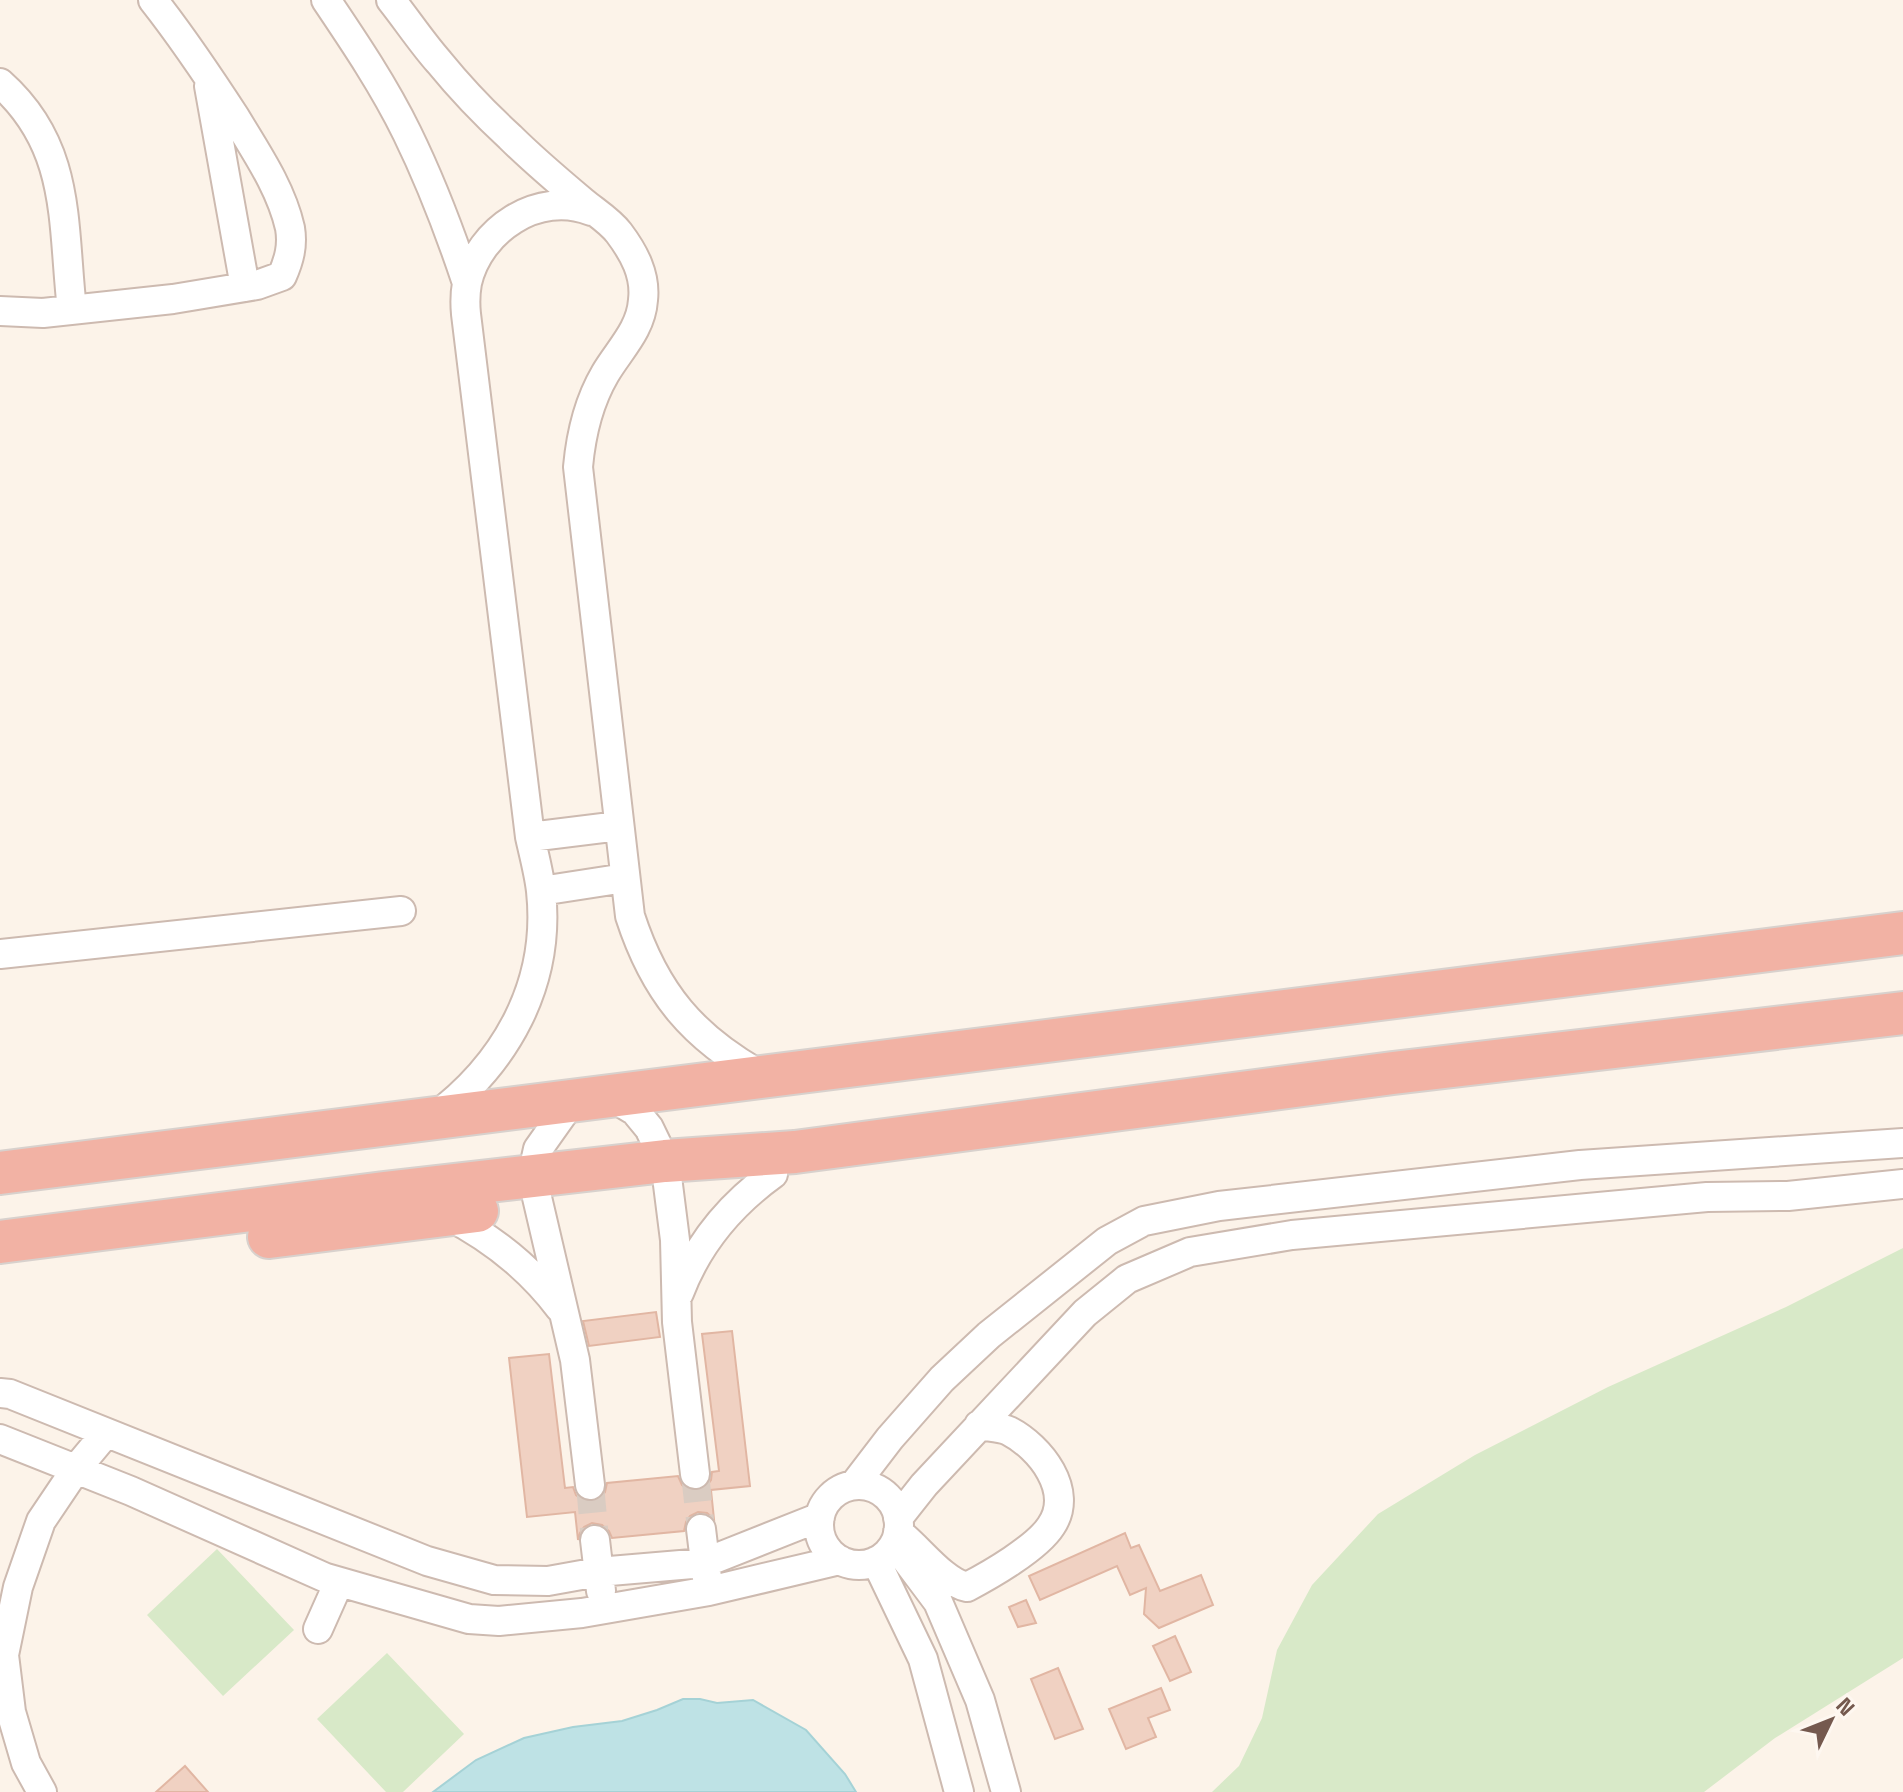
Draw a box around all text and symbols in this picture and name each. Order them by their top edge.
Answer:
north arrow [1791,1680,1871,1760]
text: N [1830,1691,1861,1721]

